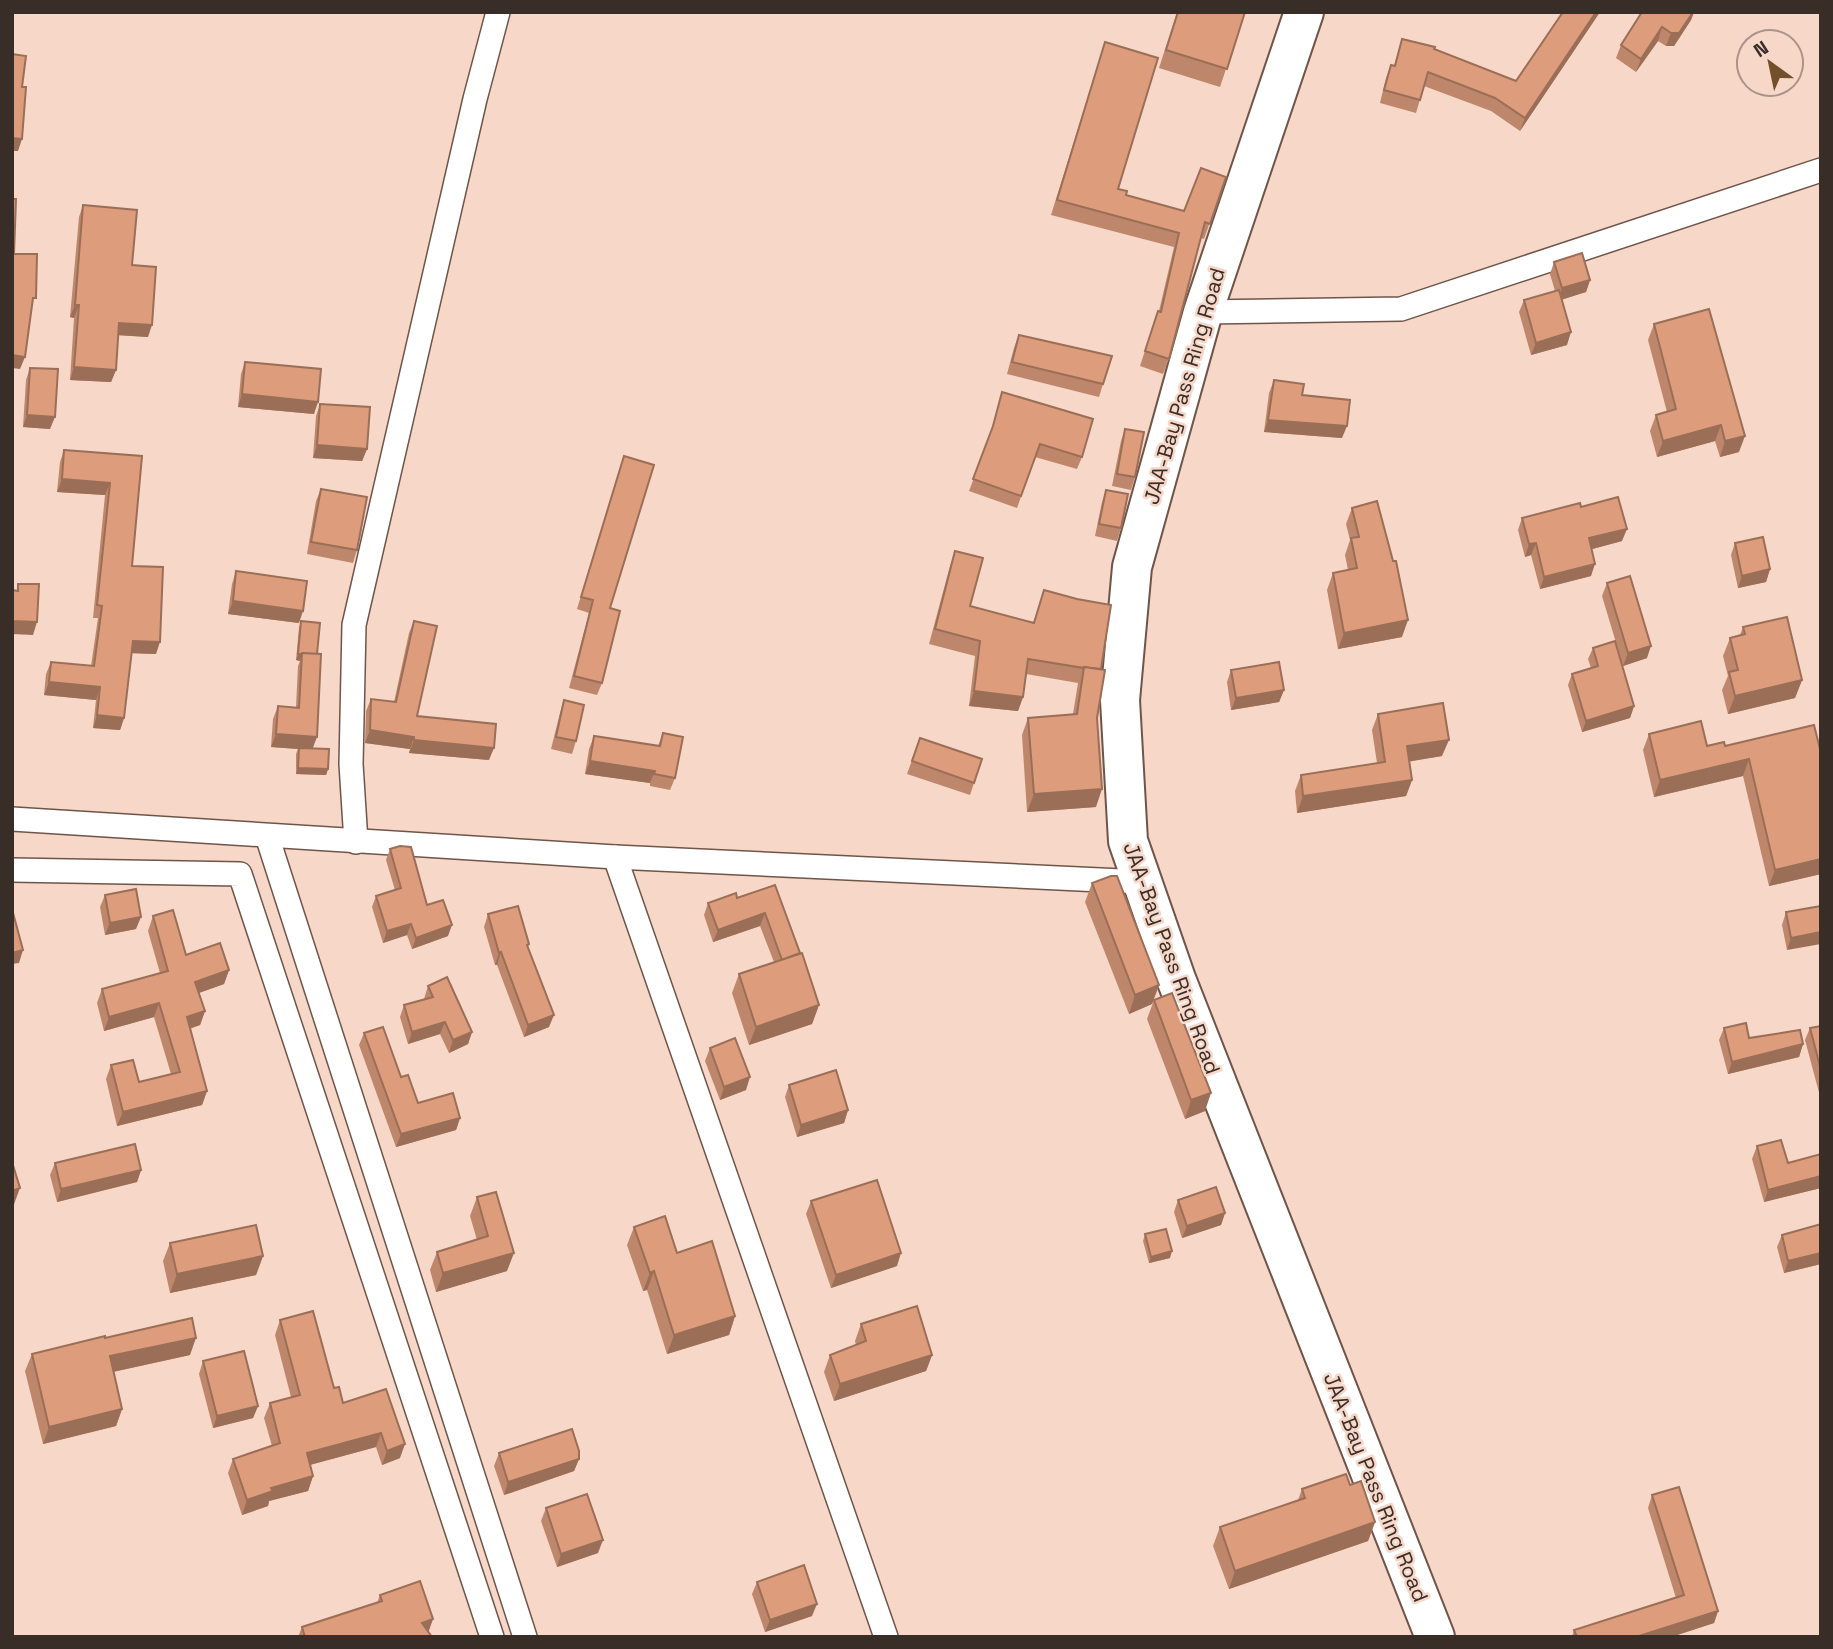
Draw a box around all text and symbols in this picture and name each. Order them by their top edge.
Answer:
north arrow [1735,28,1805,98]
text: N [1749,35,1773,63]
street label: JAA-Bay Pass Ring Road [1137,264,1231,508]
street label: JAA-Bay Pass Ring Road [1117,838,1227,1078]
street label: JAA-Bay Pass Ring Road [1318,1368,1434,1606]

